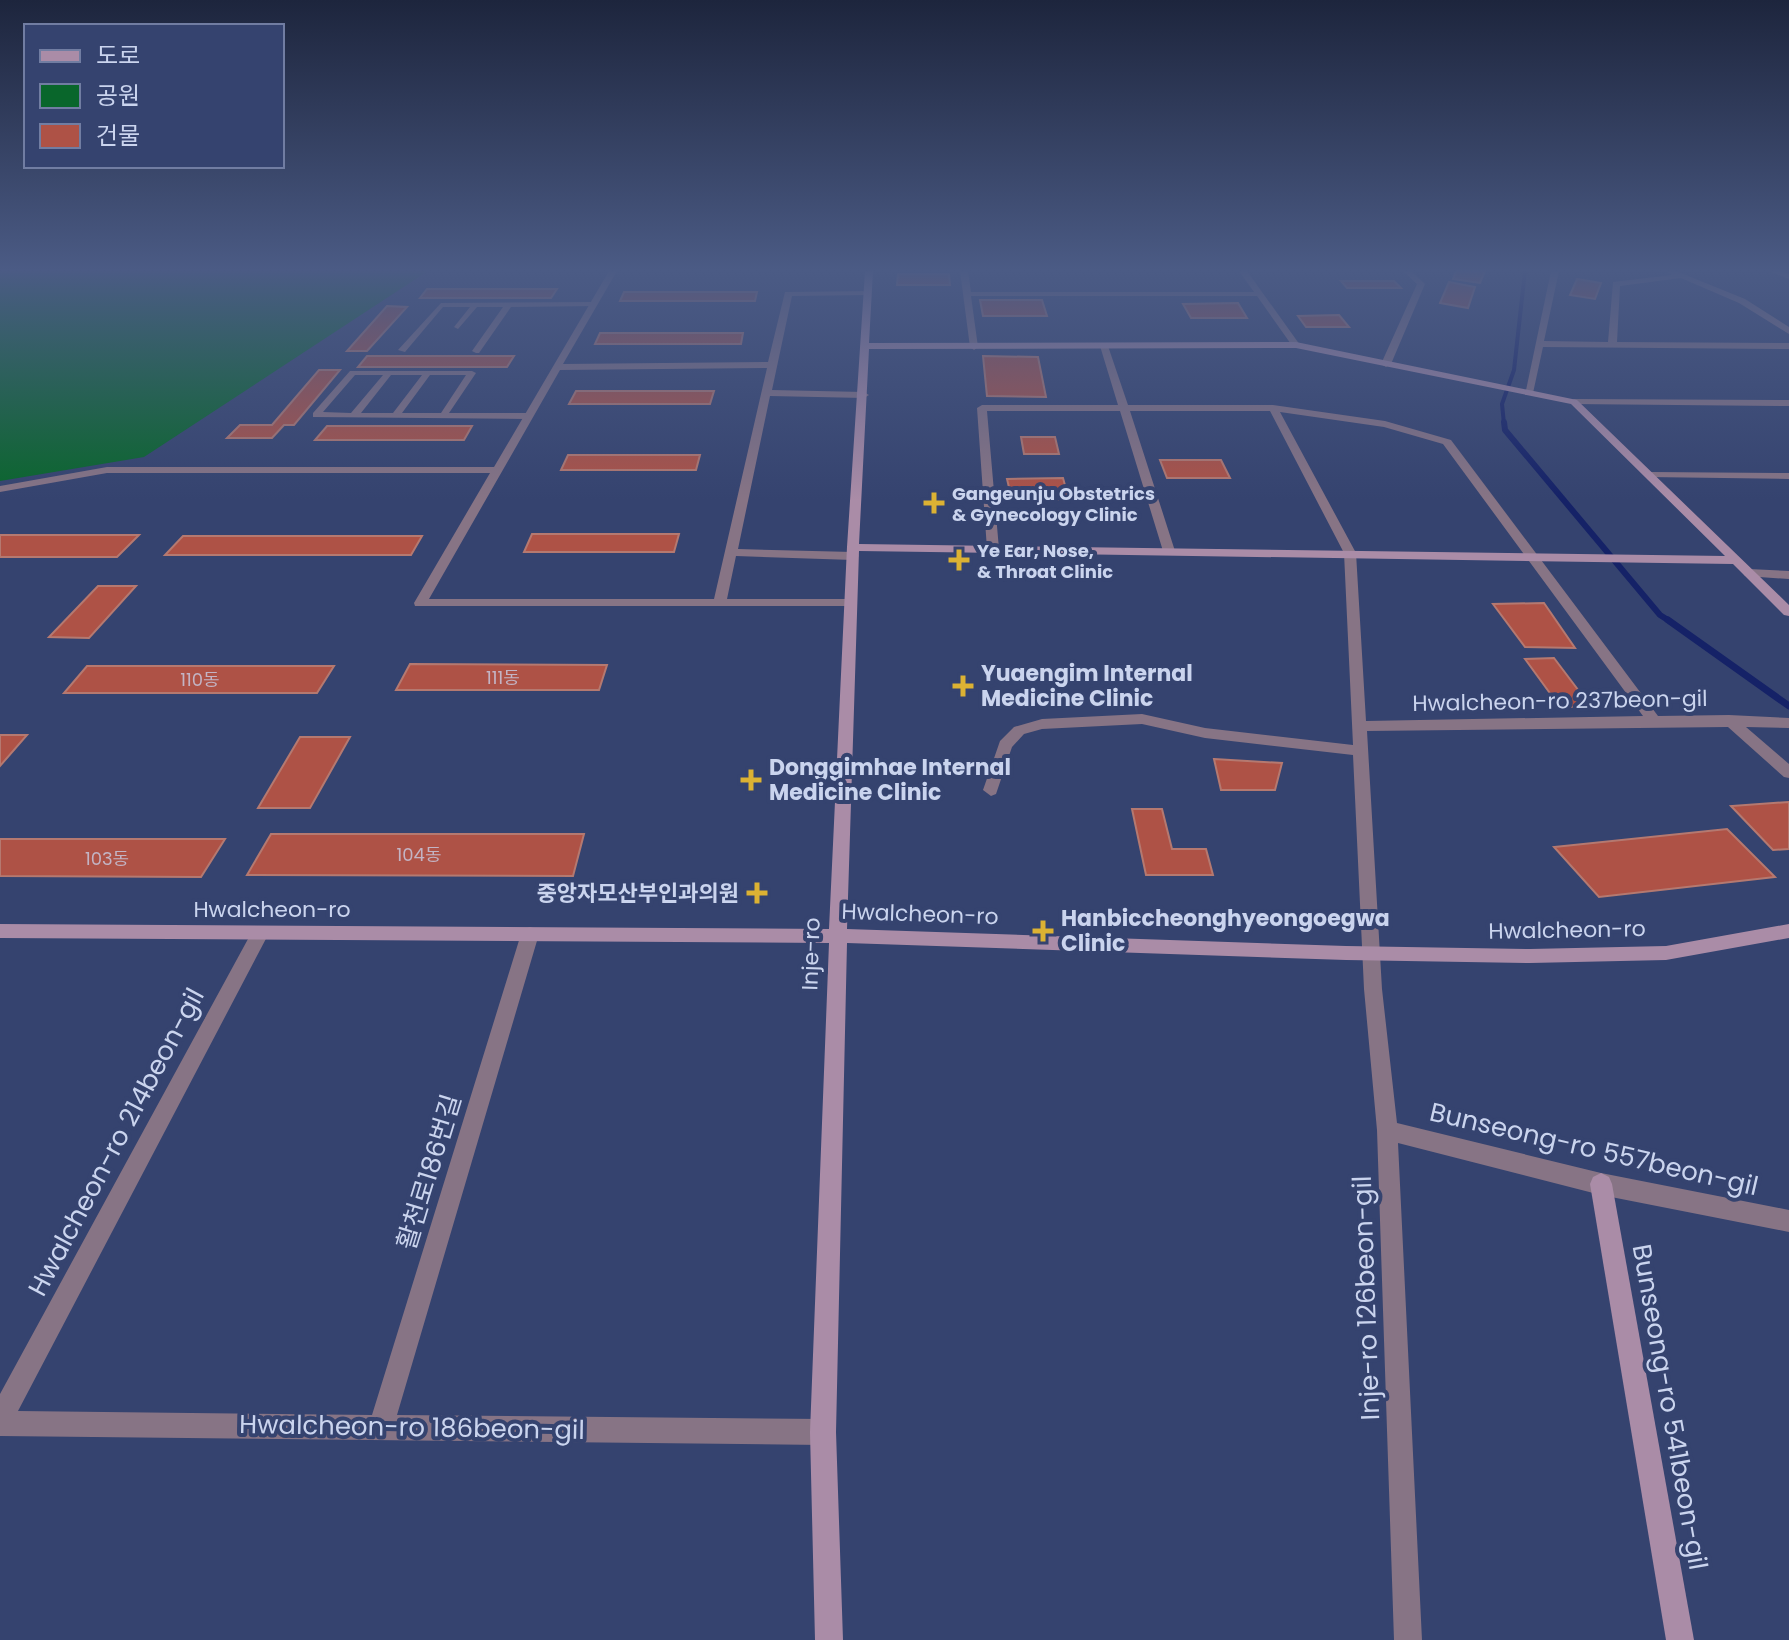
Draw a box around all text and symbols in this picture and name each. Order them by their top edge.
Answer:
legend [24,24,284,168]
text: 도로 [96,39,140,72]
text: 공원 [96,79,140,112]
text: 건물 [96,119,140,152]
place label: Gangeunju Obstetrics & Gynecology Clinic [952,481,1155,527]
marker: Gangeunju Obstetrics & Gynecology Clinic [923,492,945,514]
place label: Ye Ear, Nose, & Throat Clinic [977,538,1113,584]
marker: Ye Ear, Nose, & Throat Clinic [948,549,970,571]
place label: Yuaengim Internal Medicine Clinic [981,658,1193,714]
house number: 111동 [486,665,520,690]
house number: 110동 [180,667,220,692]
marker: Yuaengim Internal Medicine Clinic [952,675,974,697]
street label: Hwalcheon-ro 237beon-gil [1412,683,1708,719]
place label: Donggimhae Internal Medicine Clinic [769,752,1011,808]
marker: Donggimhae Internal Medicine Clinic [740,769,762,791]
house number: 104동 [397,842,441,867]
house number: 103동 [85,846,129,871]
place label: 중앙자모산부인과의원 [537,878,739,909]
marker: 중앙자모산부인과의원 [746,882,768,904]
street label: Hwalcheon-ro [193,894,351,925]
street label: Hwalcheon-ro [841,896,999,932]
place label: Hanbiccheonghyeongoegwa Clinic [1061,903,1390,959]
street label: Hwalcheon-ro [1488,913,1646,947]
street label: Inje-ro [794,917,828,991]
marker: Hanbiccheonghyeongoegwa Clinic [1032,920,1054,942]
street label: Hwalcheon-ro 214beon-gil [19,982,213,1302]
street label: 활천로186번길 [388,1090,470,1254]
street label: Bunseong-ro 557beon-gil [1426,1094,1762,1204]
street label: Inje-ro 126beon-gil [1344,1175,1388,1421]
street label: Bunseong-ro 541beon-gil [1624,1241,1716,1573]
street label: Hwalcheon-ro 186beon-gil [239,1406,585,1448]

